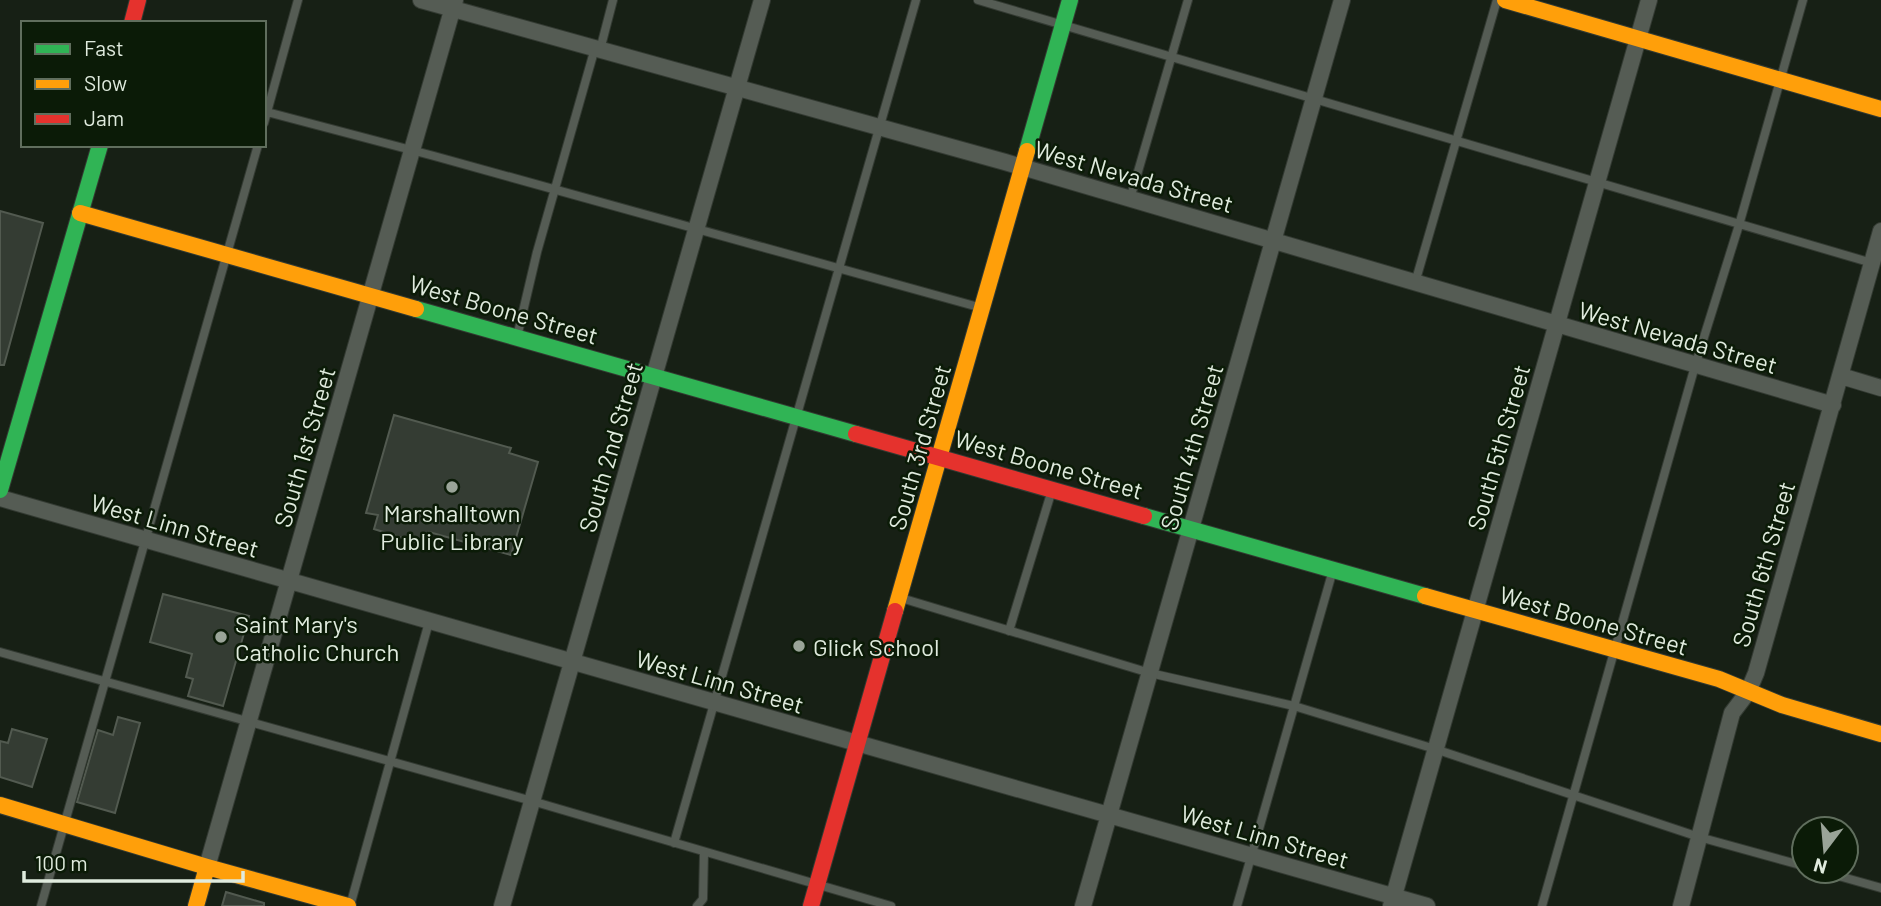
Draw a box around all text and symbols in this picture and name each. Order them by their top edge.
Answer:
legend [21,21,266,147]
text: Fast [84,35,124,60]
text: Slow [84,70,127,95]
text: Jam [84,105,124,130]
street label: West Nevada Street [1031,134,1237,218]
street label: West Boone Street [406,268,602,350]
street label: West Nevada Street [1575,295,1781,379]
street label: South 2nd Street [572,359,648,535]
street label: South 4th Street [1153,360,1229,534]
street label: South 3rd Street [882,361,956,533]
street label: South 5th Street [1461,361,1535,533]
street label: South 1st Street [267,363,341,531]
street label: West Boone Street [951,423,1147,505]
street label: South 6th Street [1726,478,1800,650]
marker: Marshalltown Public Library [444,479,460,495]
street label: West Linn Street [88,487,262,563]
place label: Marshalltown Public Library [380,498,524,555]
street label: West Boone Street [1496,579,1692,661]
place label: Saint Mary's Catholic Church [235,609,399,666]
marker: Saint Mary's Catholic Church [213,629,229,645]
place label: Glick School [813,632,940,661]
marker: Glick School [791,638,807,654]
street label: West Linn Street [633,643,807,719]
street label: West Linn Street [1178,798,1352,874]
north arrow [1790,815,1860,885]
scale bar [24,839,243,883]
text: 100 m [35,850,88,875]
text: N [1811,854,1829,880]

